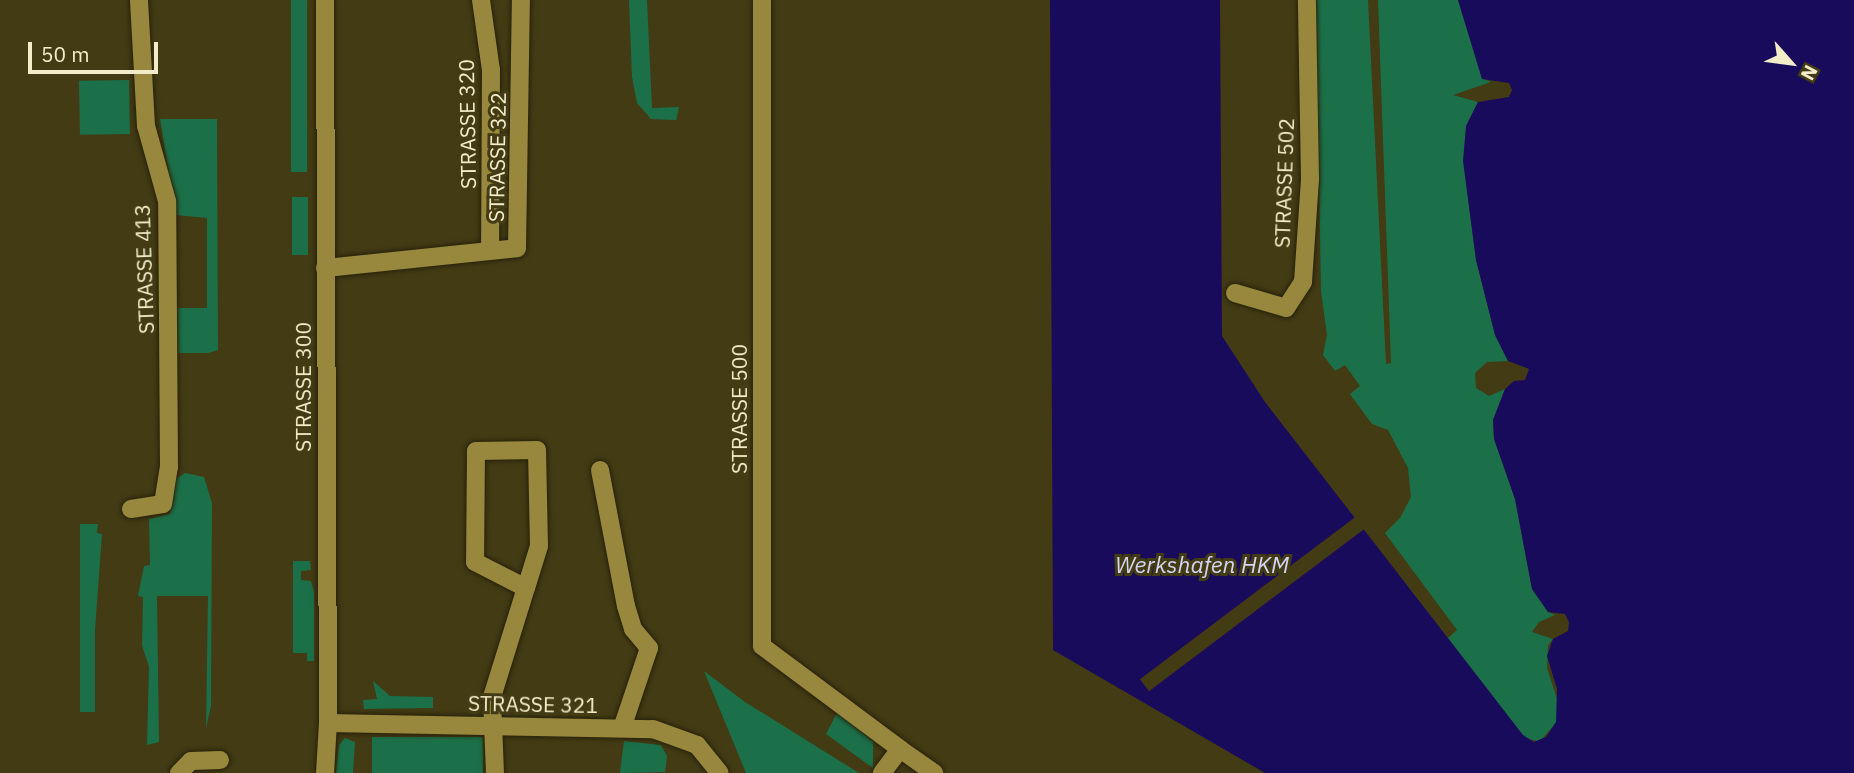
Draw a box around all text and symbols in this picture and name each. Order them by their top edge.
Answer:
scale bar [32,28,161,72]
north arrow [1756,28,1826,98]
text: 50 m [41,40,90,68]
street label: STRASSE 320 [453,59,481,189]
text: N [1796,61,1823,85]
street label: STRASSE 322 [483,92,511,222]
street label: STRASSE 502 [1269,118,1299,248]
street label: STRASSE 413 [129,204,159,334]
street label: STRASSE 300 [290,322,316,452]
street label: STRASSE 500 [726,344,752,474]
water label: Werkshafen HKM [1115,550,1289,578]
street label: STRASSE 321 [468,690,598,718]

